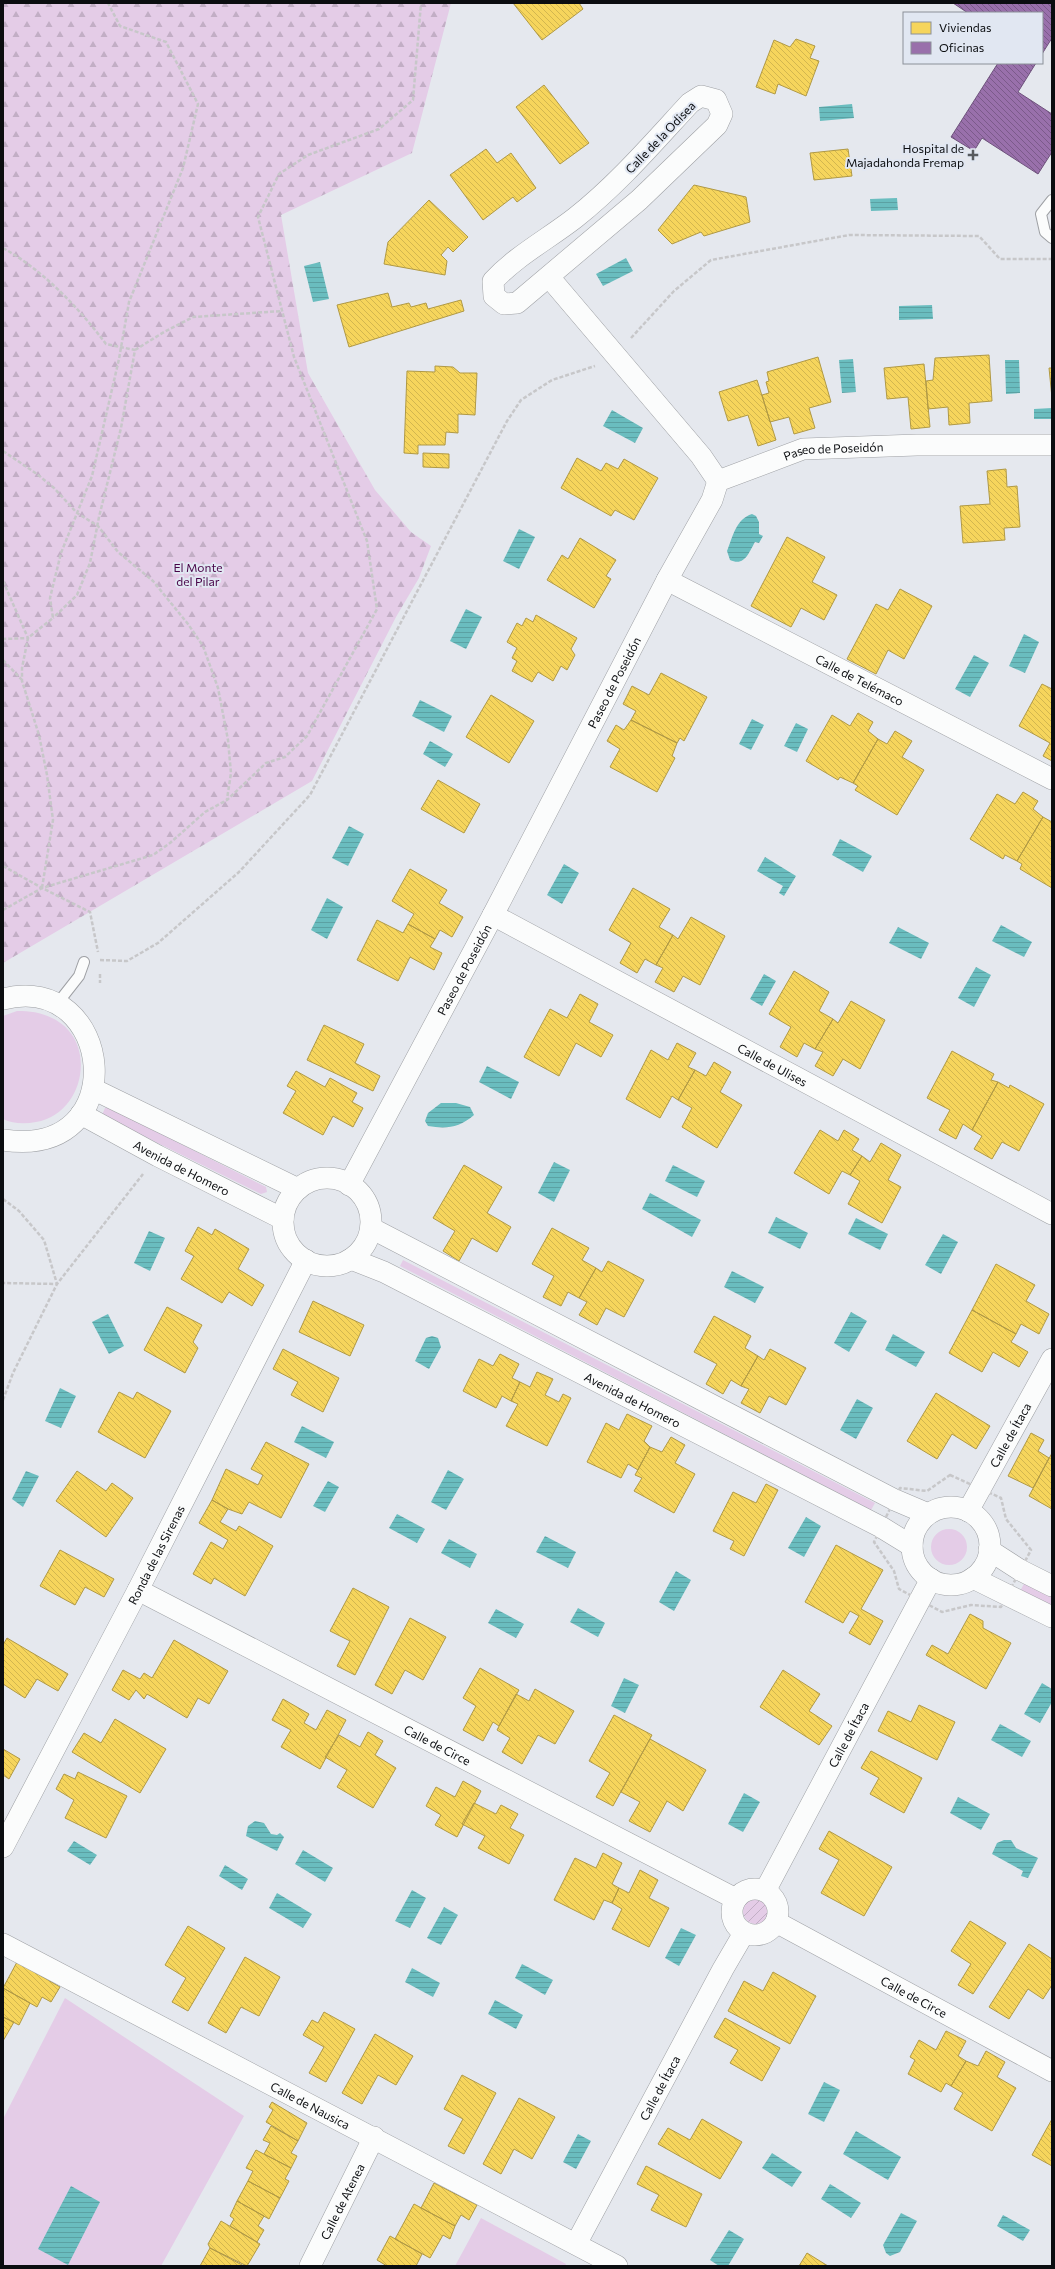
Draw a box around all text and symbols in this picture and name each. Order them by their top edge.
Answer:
legend [903,12,1043,64]
text: Viviendas [939,20,991,34]
text: Oficinas [939,40,984,54]
street label: Calle de la Odisea [622,98,698,176]
place label: Hospital de Majadahonda Fremap [846,141,964,169]
marker: Hospital de Majadahonda Fremap [967,149,979,161]
street label: Paseo de Poseidón [781,439,884,463]
park label: El Monte del Pilar [173,560,223,588]
street label: Paseo de Poseidón [584,634,643,731]
street label: Calle de Telémaco [813,651,906,708]
street label: Paseo de Poseidón [434,922,494,1018]
street label: Calle de Ulises [735,1040,810,1089]
street label: Avenida de Homero [131,1137,232,1198]
street label: Avenida de Homero [582,1369,683,1430]
street label: Calle de Ítaca [987,1400,1034,1470]
street label: Ronda de las Sirenas [125,1503,187,1607]
street label: Calle de Ítaca [825,1700,871,1770]
street label: Calle de Circe [402,1722,473,1768]
street label: Calle de Circe [879,1973,950,2020]
street label: Calle de Ítaca [636,2053,683,2123]
street label: Calle de Nausica [268,2079,352,2132]
street label: Calle de Atenea [317,2161,367,2242]

